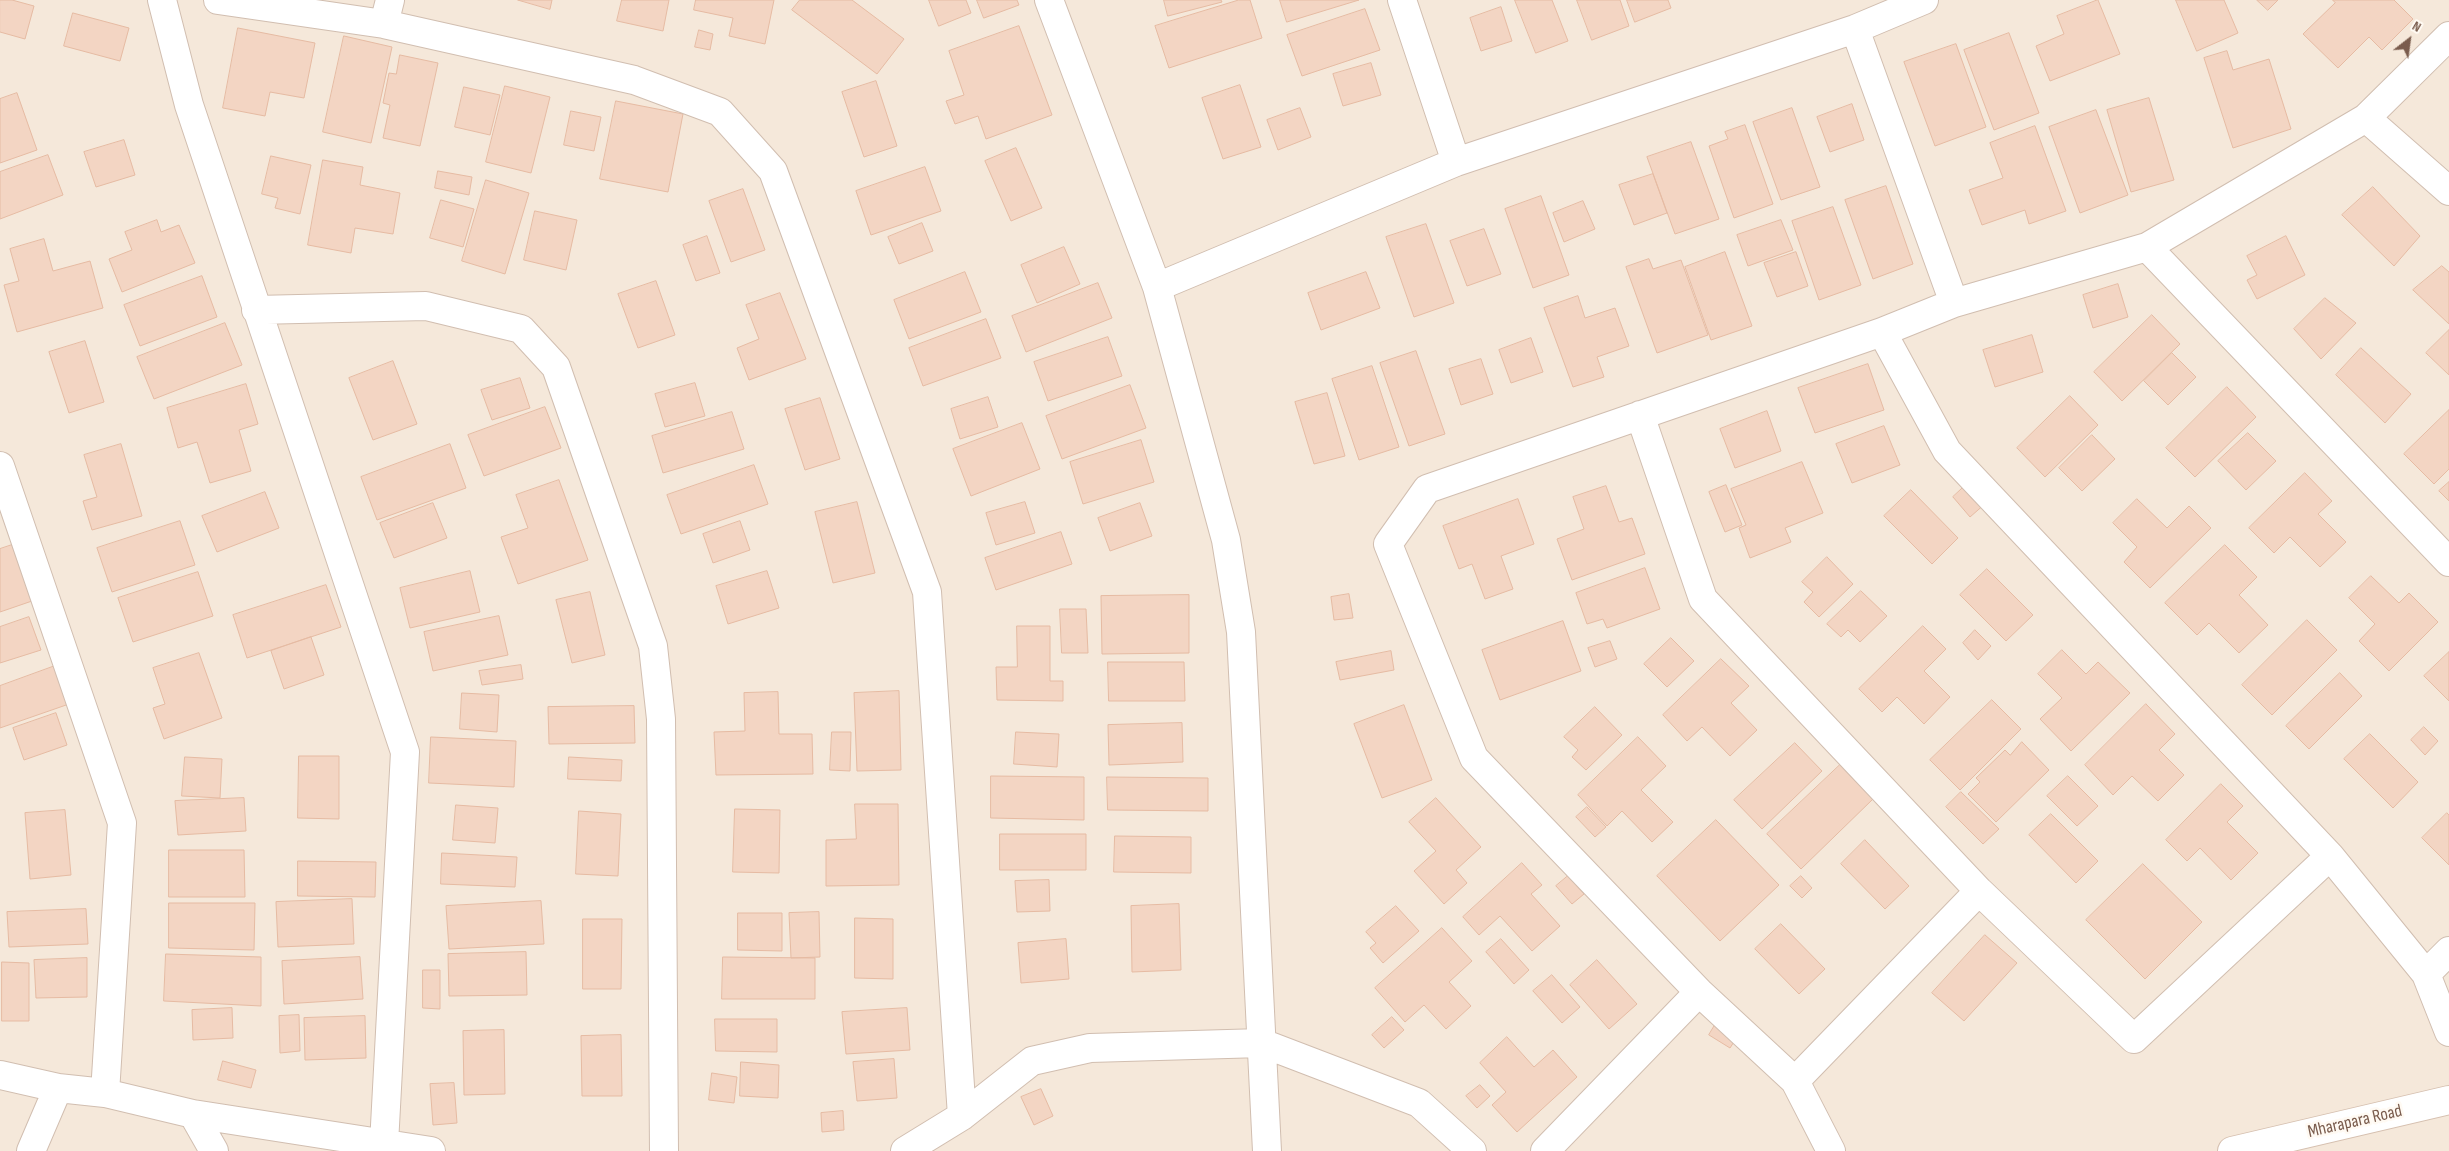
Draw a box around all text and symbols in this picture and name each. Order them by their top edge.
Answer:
north arrow [2384,15,2434,65]
text: N [2409,17,2424,36]
street label: Mharapara Road [2306,1101,2404,1143]

